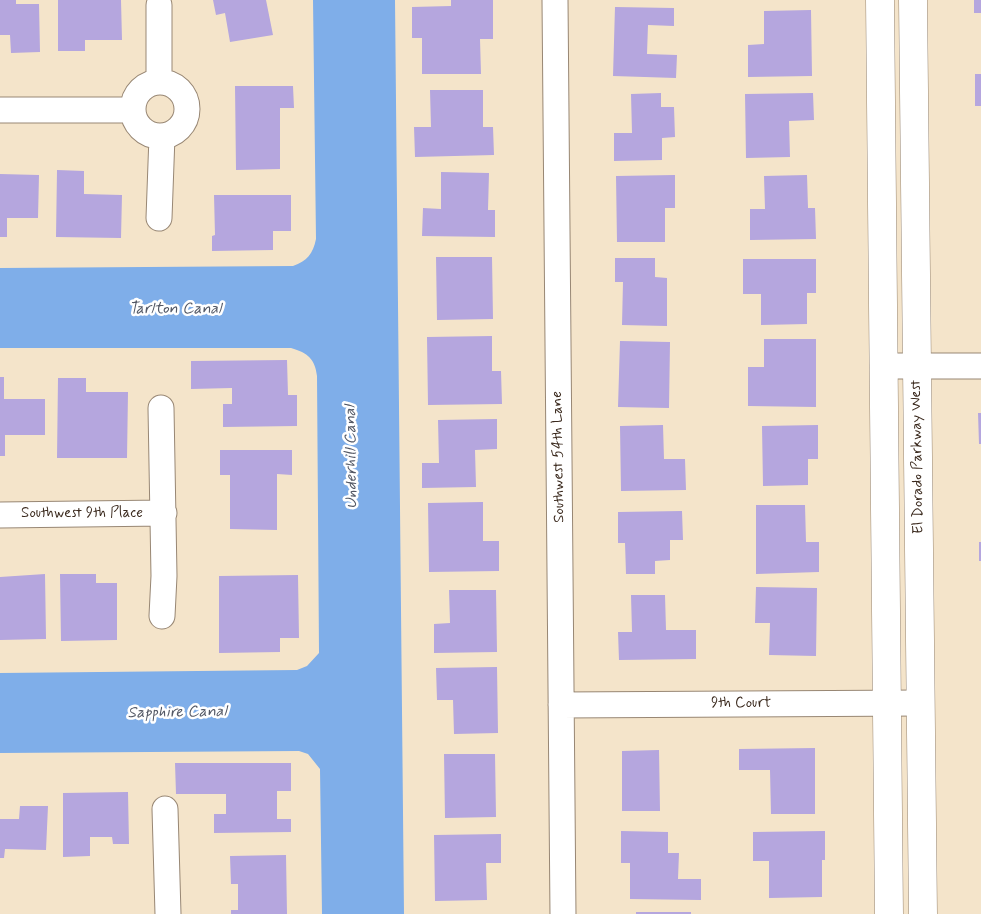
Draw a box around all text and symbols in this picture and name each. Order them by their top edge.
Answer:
water label: Tarlton Canal [129,300,221,320]
street label: El Dorado Parkway West [908,380,928,534]
street label: Southwest 54th Lane [549,391,569,523]
water label: Underhill Canal [341,405,363,509]
street label: Southwest 9th Place [21,505,143,523]
street label: 9th Court [711,695,771,713]
water label: Sapphire Canal [127,703,227,723]

